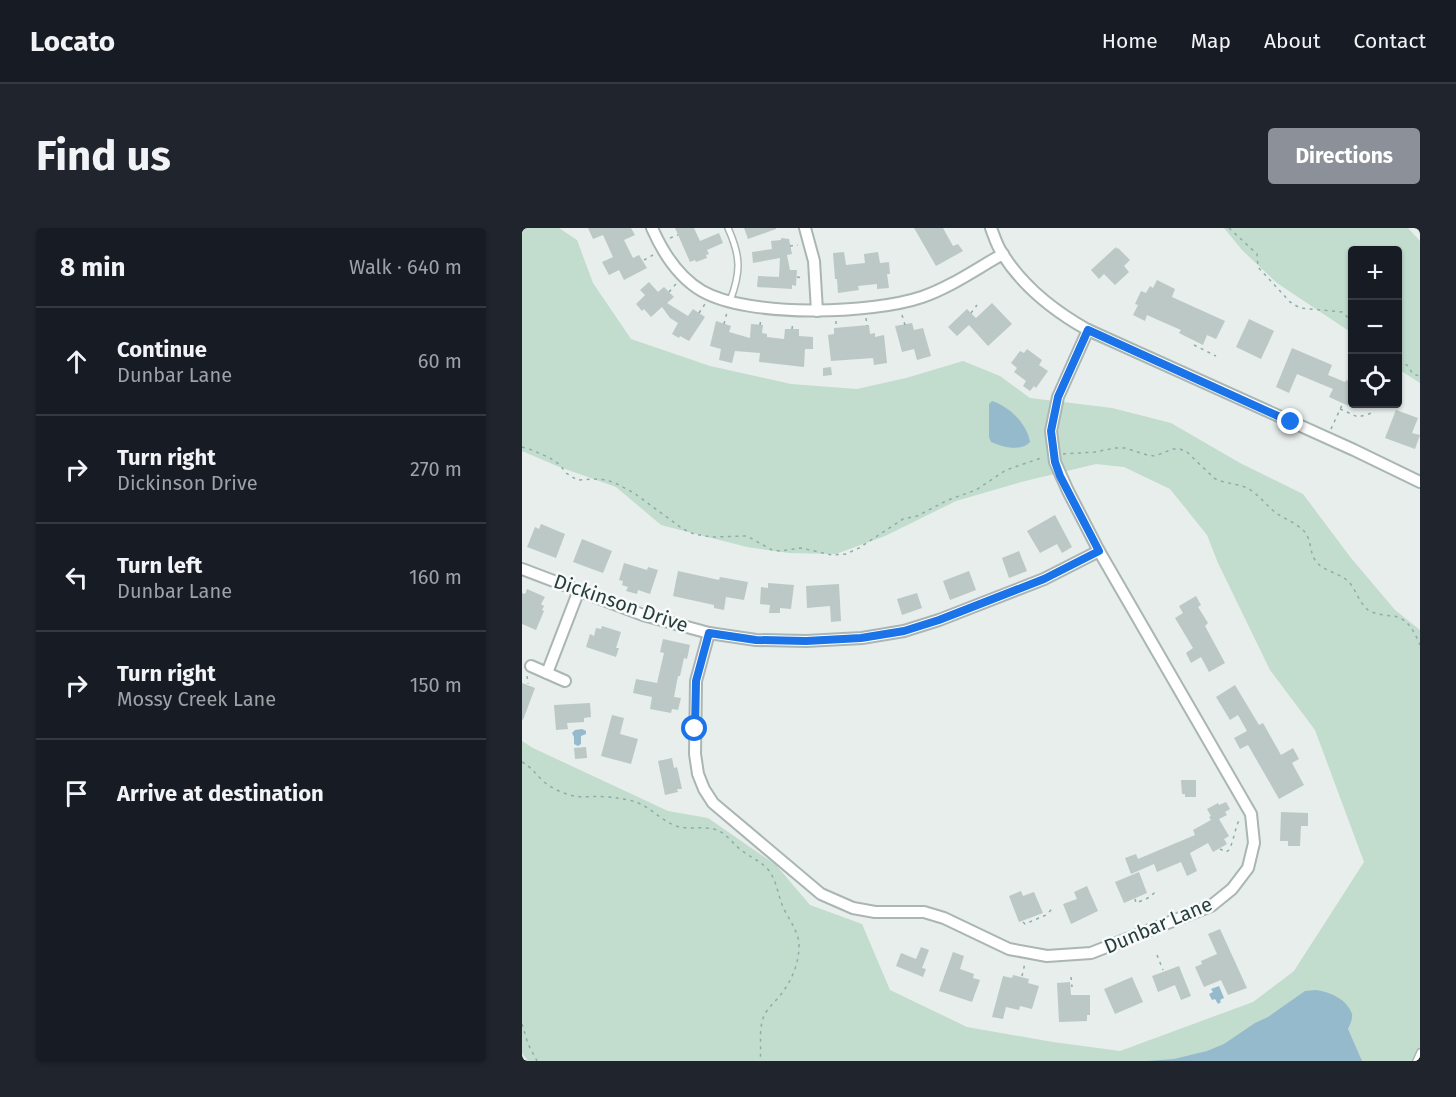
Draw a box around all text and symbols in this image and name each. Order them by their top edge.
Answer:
text: Locato [30,25,115,58]
text: Home [1102,28,1158,54]
text: Map [1191,28,1231,54]
text: About [1264,28,1321,54]
text: Contact [1354,28,1426,54]
button: Directions [1268,128,1420,184]
text: Find us [36,131,171,181]
map controls [1348,246,1402,408]
button: + [1348,246,1402,300]
text: 8 min [60,252,126,283]
text: Walk · 640 m [349,255,462,279]
button: − [1348,300,1402,354]
text: Continue [117,336,207,363]
icon: ahead [60,345,93,378]
text: 60 m [418,349,462,373]
button: locate [1348,354,1402,408]
text: Dunbar Lane [117,363,232,387]
route end [1277,408,1303,434]
text: Turn right [117,444,216,471]
icon: right [60,453,93,486]
text: 270 m [410,457,462,481]
text: Dickinson Drive [117,471,258,495]
text: Turn left [117,552,202,579]
icon: left [60,561,93,594]
text: 160 m [409,565,462,589]
street label: Dickinson Drive [551,569,691,637]
text: Dunbar Lane [117,579,232,603]
text: Turn right [117,660,216,687]
icon: right [60,669,93,702]
text: 150 m [410,673,462,697]
text: Mossy Creek Lane [117,687,276,711]
route start [681,715,707,741]
icon: arrive [60,777,93,810]
text: Arrive at destination [117,780,324,807]
street label: Dunbar Lane [1100,891,1216,959]

